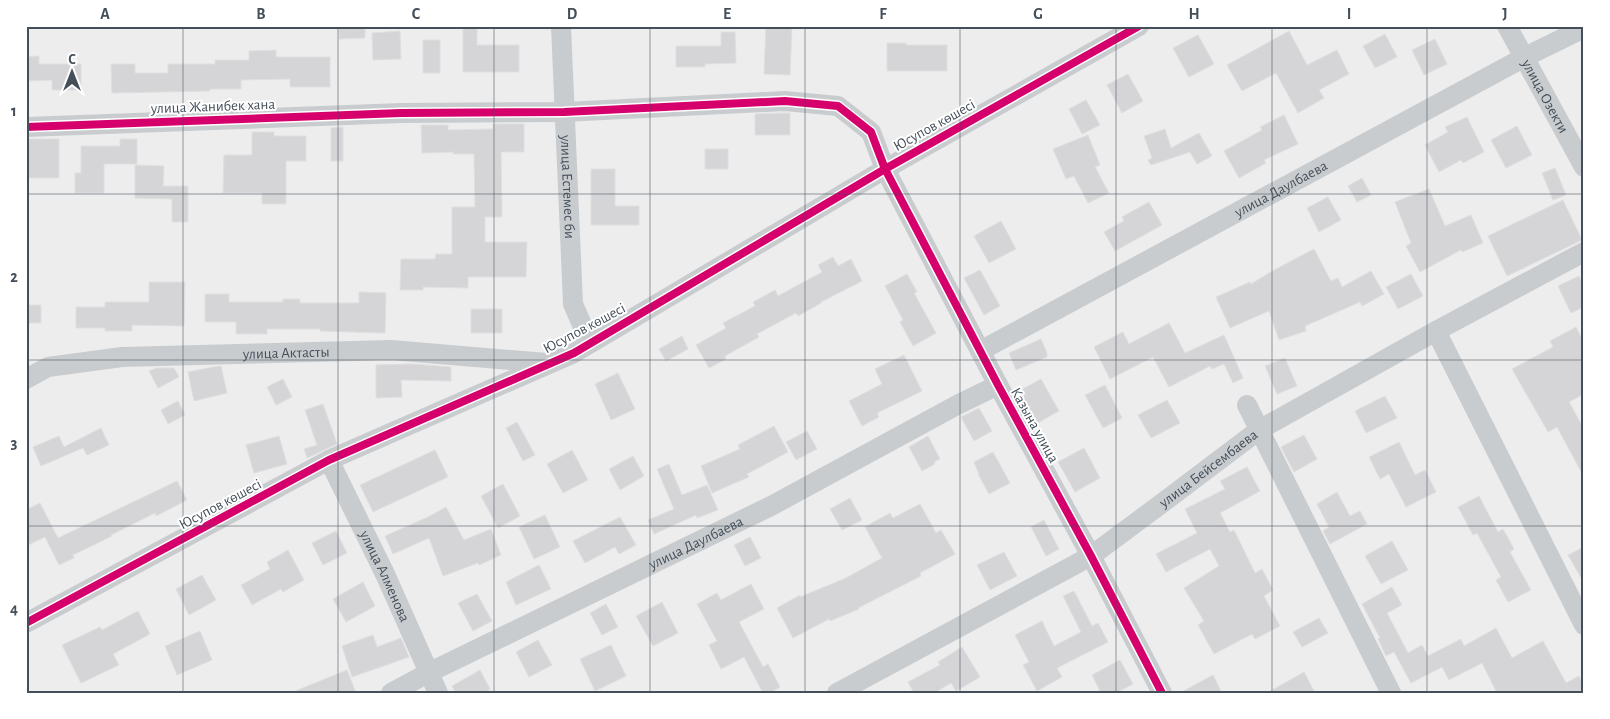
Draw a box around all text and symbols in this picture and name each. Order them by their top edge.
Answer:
text: A [100,6,110,22]
text: B [256,6,266,22]
text: C [412,6,421,22]
text: D [567,6,578,22]
text: E [723,6,731,22]
text: F [879,6,887,22]
text: G [1033,6,1043,22]
text: H [1188,6,1200,22]
text: I [1347,6,1351,22]
text: J [1502,6,1508,22]
north arrow [48,48,98,98]
text: С [68,53,76,67]
street label: улица Озекти [1518,56,1571,136]
street label: улица Жанибек хана [150,97,276,116]
street label: Юсупов көшесі [891,97,978,154]
text: 1 [11,103,17,119]
street label: улица Естемес би [558,134,577,239]
street label: улица Даулбаева [1232,158,1330,221]
text: 2 [10,269,18,285]
street label: Юсупов көшесі [541,300,628,356]
street label: улица Актасты [242,345,330,362]
street label: Казына улица [1008,385,1061,465]
street label: улица Бейсембаева [1156,427,1261,511]
text: 3 [11,435,18,451]
street label: Юсупов көшесі [177,476,264,532]
street label: улица Даулбаева [646,514,746,573]
street label: улица Алменова [356,527,412,624]
text: 4 [10,601,18,617]

